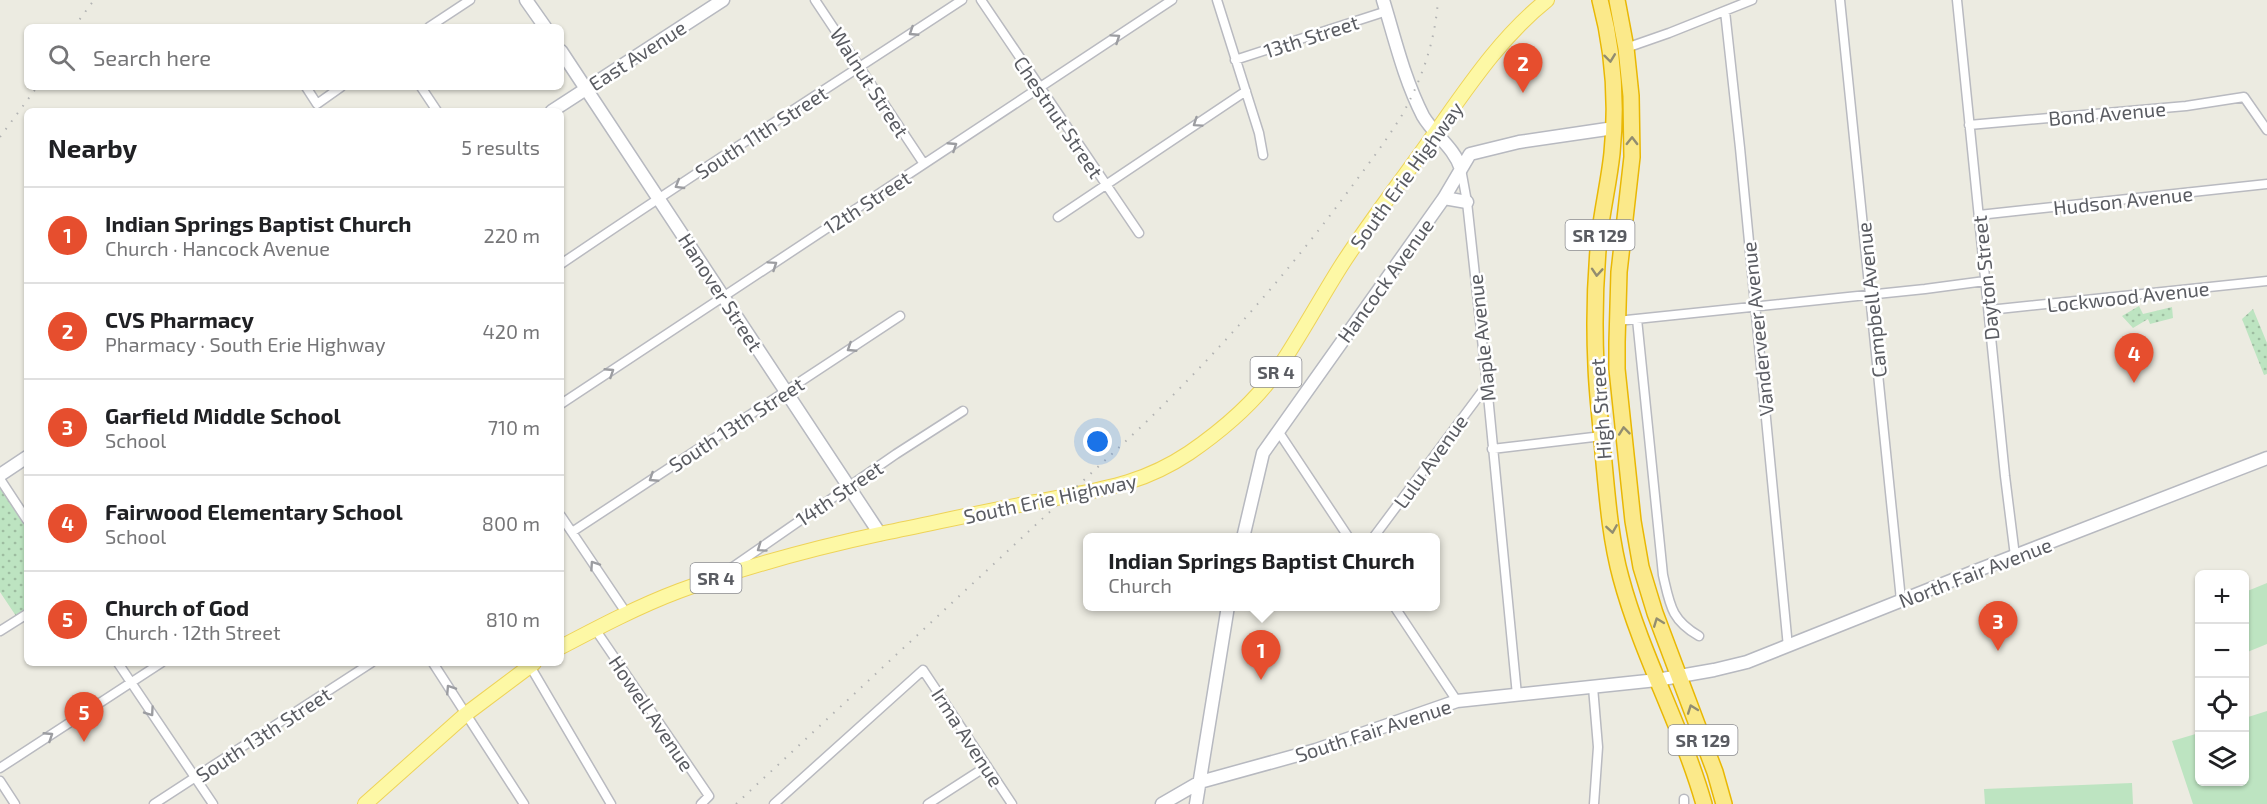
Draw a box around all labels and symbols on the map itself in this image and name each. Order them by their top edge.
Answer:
street label: 13th Street [1261,9,1362,63]
street label: East Avenue [584,15,690,95]
street label: Walnut Street [826,22,915,142]
one-way arrow [908,25,919,36]
one-way arrow [1109,34,1120,45]
pin: 2 [1504,44,1543,93]
street label: Chestnut Street [1009,51,1109,183]
one-way arrow [1604,53,1616,62]
street label: South 11th Street [690,80,832,184]
street label: South Erie Highway [1345,96,1468,253]
street label: Bond Avenue [2047,96,2167,130]
one-way arrow [1193,116,1204,127]
one-way arrow [1626,136,1638,145]
one-way arrow [947,141,957,153]
street label: 12th Street [819,165,915,239]
one-way arrow [675,177,685,189]
street label: Hudson Avenue [2052,181,2194,219]
street label: Hancock Avenue [1332,213,1438,347]
street label: Dayton Street [1966,214,2003,342]
road number: SR 129 [1566,220,1634,250]
street label: Campbell Avenue [1851,221,1891,379]
street label: Hanover Street [674,228,768,356]
street label: Vanderveer Avenue [1736,241,1778,417]
one-way arrow [766,261,777,272]
one-way arrow [1590,268,1603,277]
street label: Maple Avenue [1462,273,1500,403]
street label: Lockwood Avenue [2046,276,2210,316]
pin: 4 [2114,334,2154,383]
one-way arrow [847,340,857,352]
road number: SR 4 [1250,357,1302,387]
street label: High Street [1584,357,1615,460]
one-way arrow [603,368,614,379]
street label: South 13th Street [664,371,808,477]
street label: Lulu Avenue [1388,409,1472,513]
one-way arrow [1618,426,1631,435]
your location [1083,427,1112,456]
street label: 14th Street [791,455,887,531]
street label: South Erie Highway [961,468,1139,528]
one-way arrow [649,471,660,482]
one-way arrow [1605,524,1618,534]
street label: North Fair Avenue [1895,532,2055,612]
one-way arrow [756,541,767,552]
one-way arrow [590,561,601,572]
road number: SR 4 [690,563,742,593]
pin: 3 [1978,602,2018,651]
one-way arrow [1653,617,1666,628]
pin: 1 [1242,630,1280,680]
street label: Howell Avenue [605,651,699,775]
street label: South 13th Street [191,681,335,787]
street label: Irma Avenue [927,683,1009,791]
one-way arrow [446,684,457,695]
pin: 5 [64,692,104,742]
street label: South Fair Avenue [1292,693,1454,767]
one-way arrow [1687,704,1699,715]
one-way arrow [143,705,154,716]
road number: SR 129 [1668,725,1738,755]
one-way arrow [43,732,53,744]

